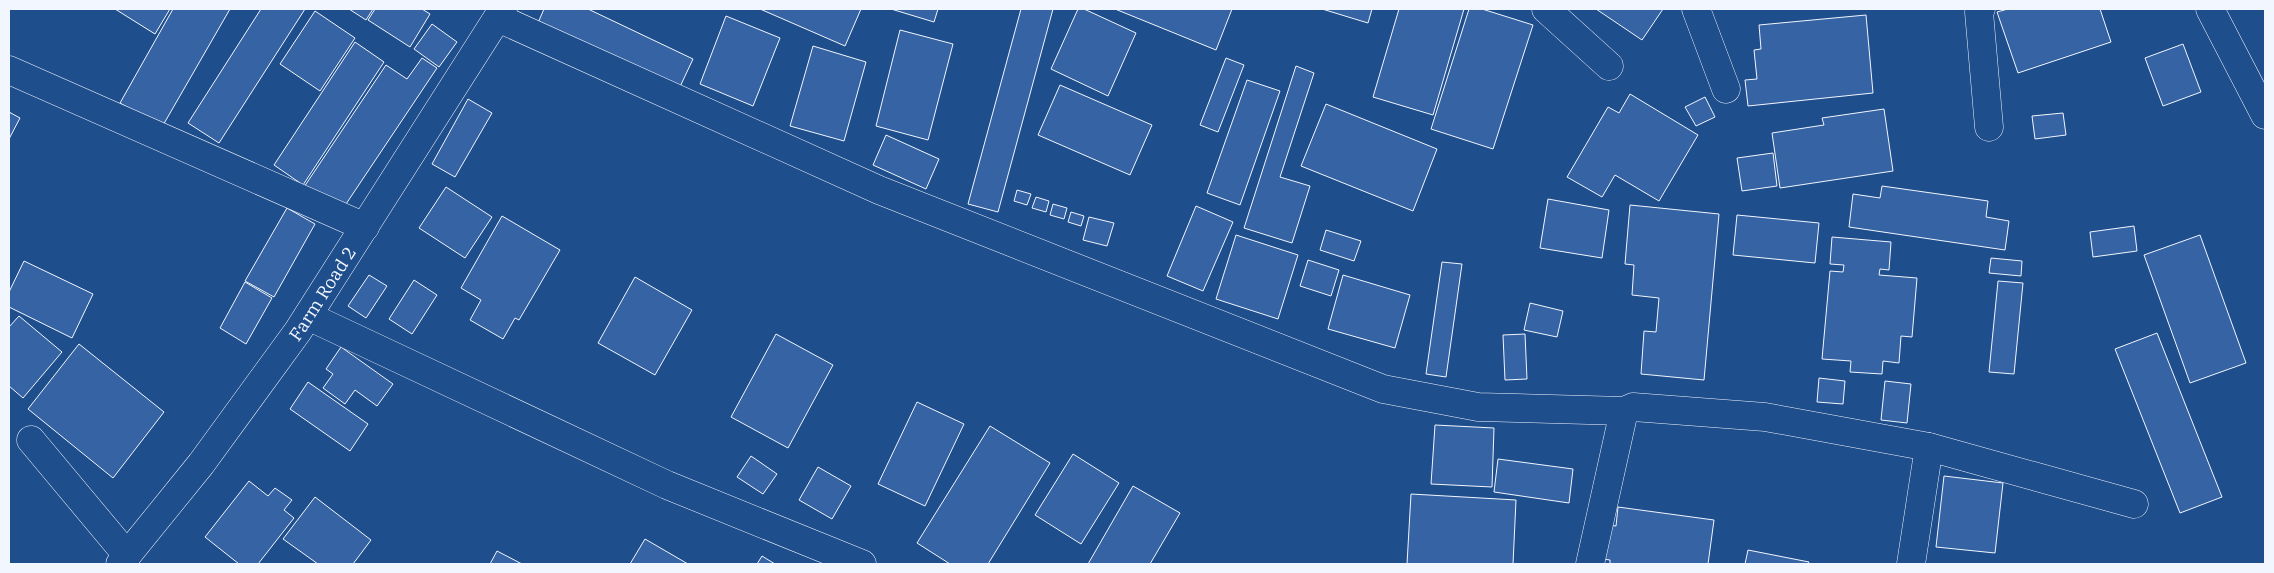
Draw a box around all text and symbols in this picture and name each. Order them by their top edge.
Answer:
street label: Farm Road 2 [283,242,361,345]

